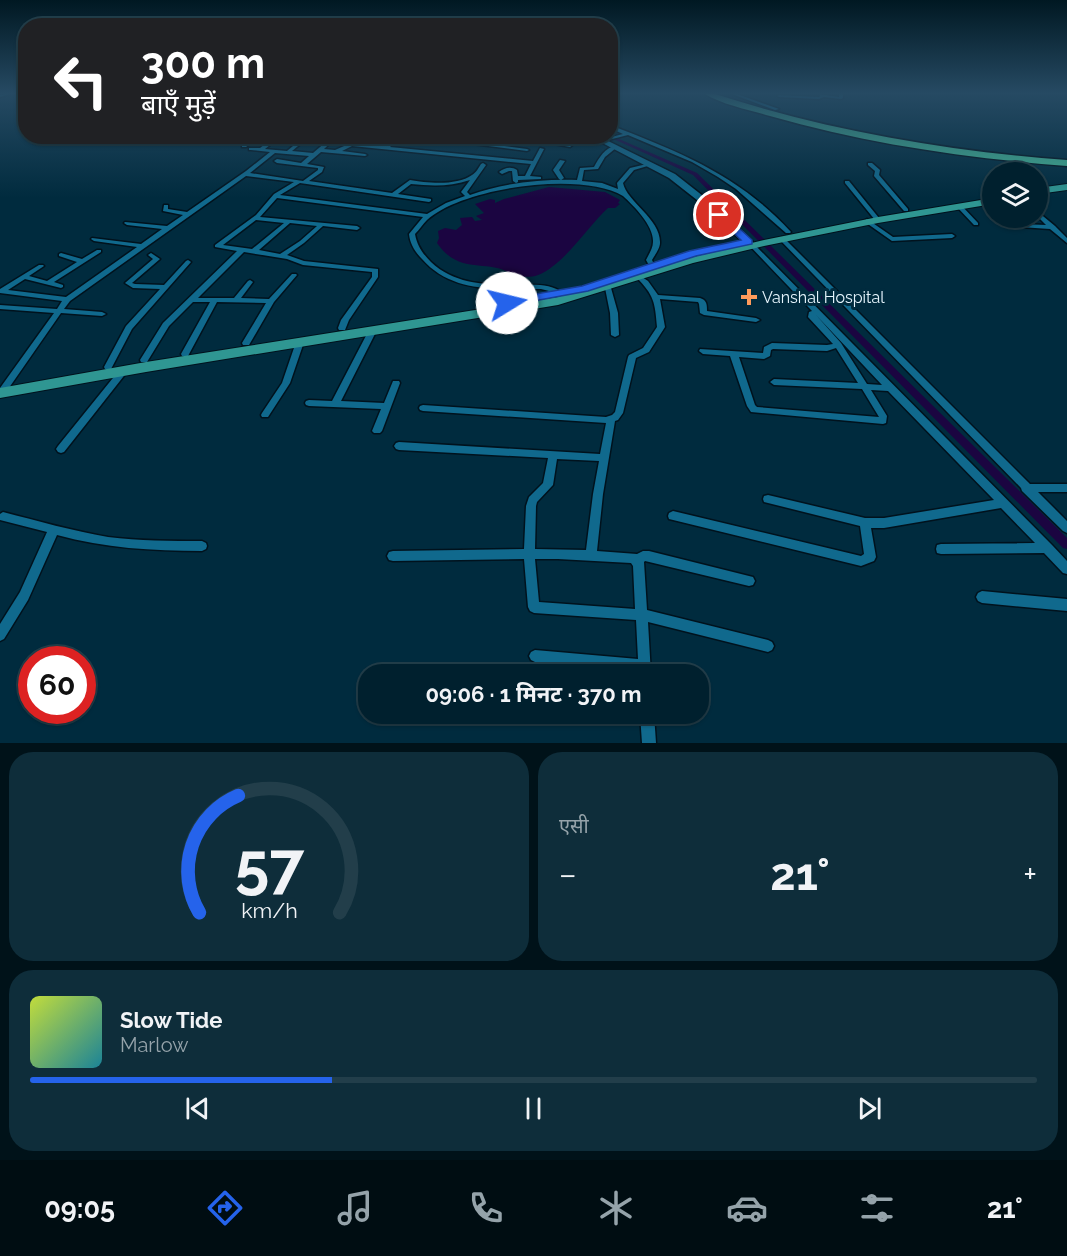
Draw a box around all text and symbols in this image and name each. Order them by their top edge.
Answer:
text: 300 m [141,39,265,88]
icon: left [42,42,120,120]
text: बाएँ मुड़ें [141,89,216,120]
map controls [982,162,1048,228]
button: layers [982,162,1048,228]
pin [693,189,744,240]
icon: arrive [702,198,735,231]
position arrow [475,271,539,335]
marker: Vanshal Hospital [740,288,758,306]
place label: Vanshal Hospital [762,288,885,307]
speed limit sign: 60 [18,646,96,724]
text: 09:06 · 1 मिनट · 370 m [426,681,642,707]
text: एसी [559,814,589,838]
text: 57 [234,828,305,902]
text: 21° [770,848,830,901]
text: − [559,855,577,894]
text: + [1023,855,1037,894]
text: km/h [241,899,297,924]
text: Slow Tide [120,1007,222,1033]
text: Marlow [120,1033,189,1057]
icon: previous [181,1092,214,1125]
icon: pause [517,1092,550,1125]
icon: next [853,1092,886,1125]
icon: directions [204,1187,246,1229]
icon: music [334,1187,376,1229]
icon: phone [465,1187,507,1229]
icon: climate [595,1187,637,1229]
icon: car [726,1187,768,1229]
icon: filters [856,1187,898,1229]
text: 09:05 [44,1193,115,1224]
text: 21° [987,1193,1023,1224]

